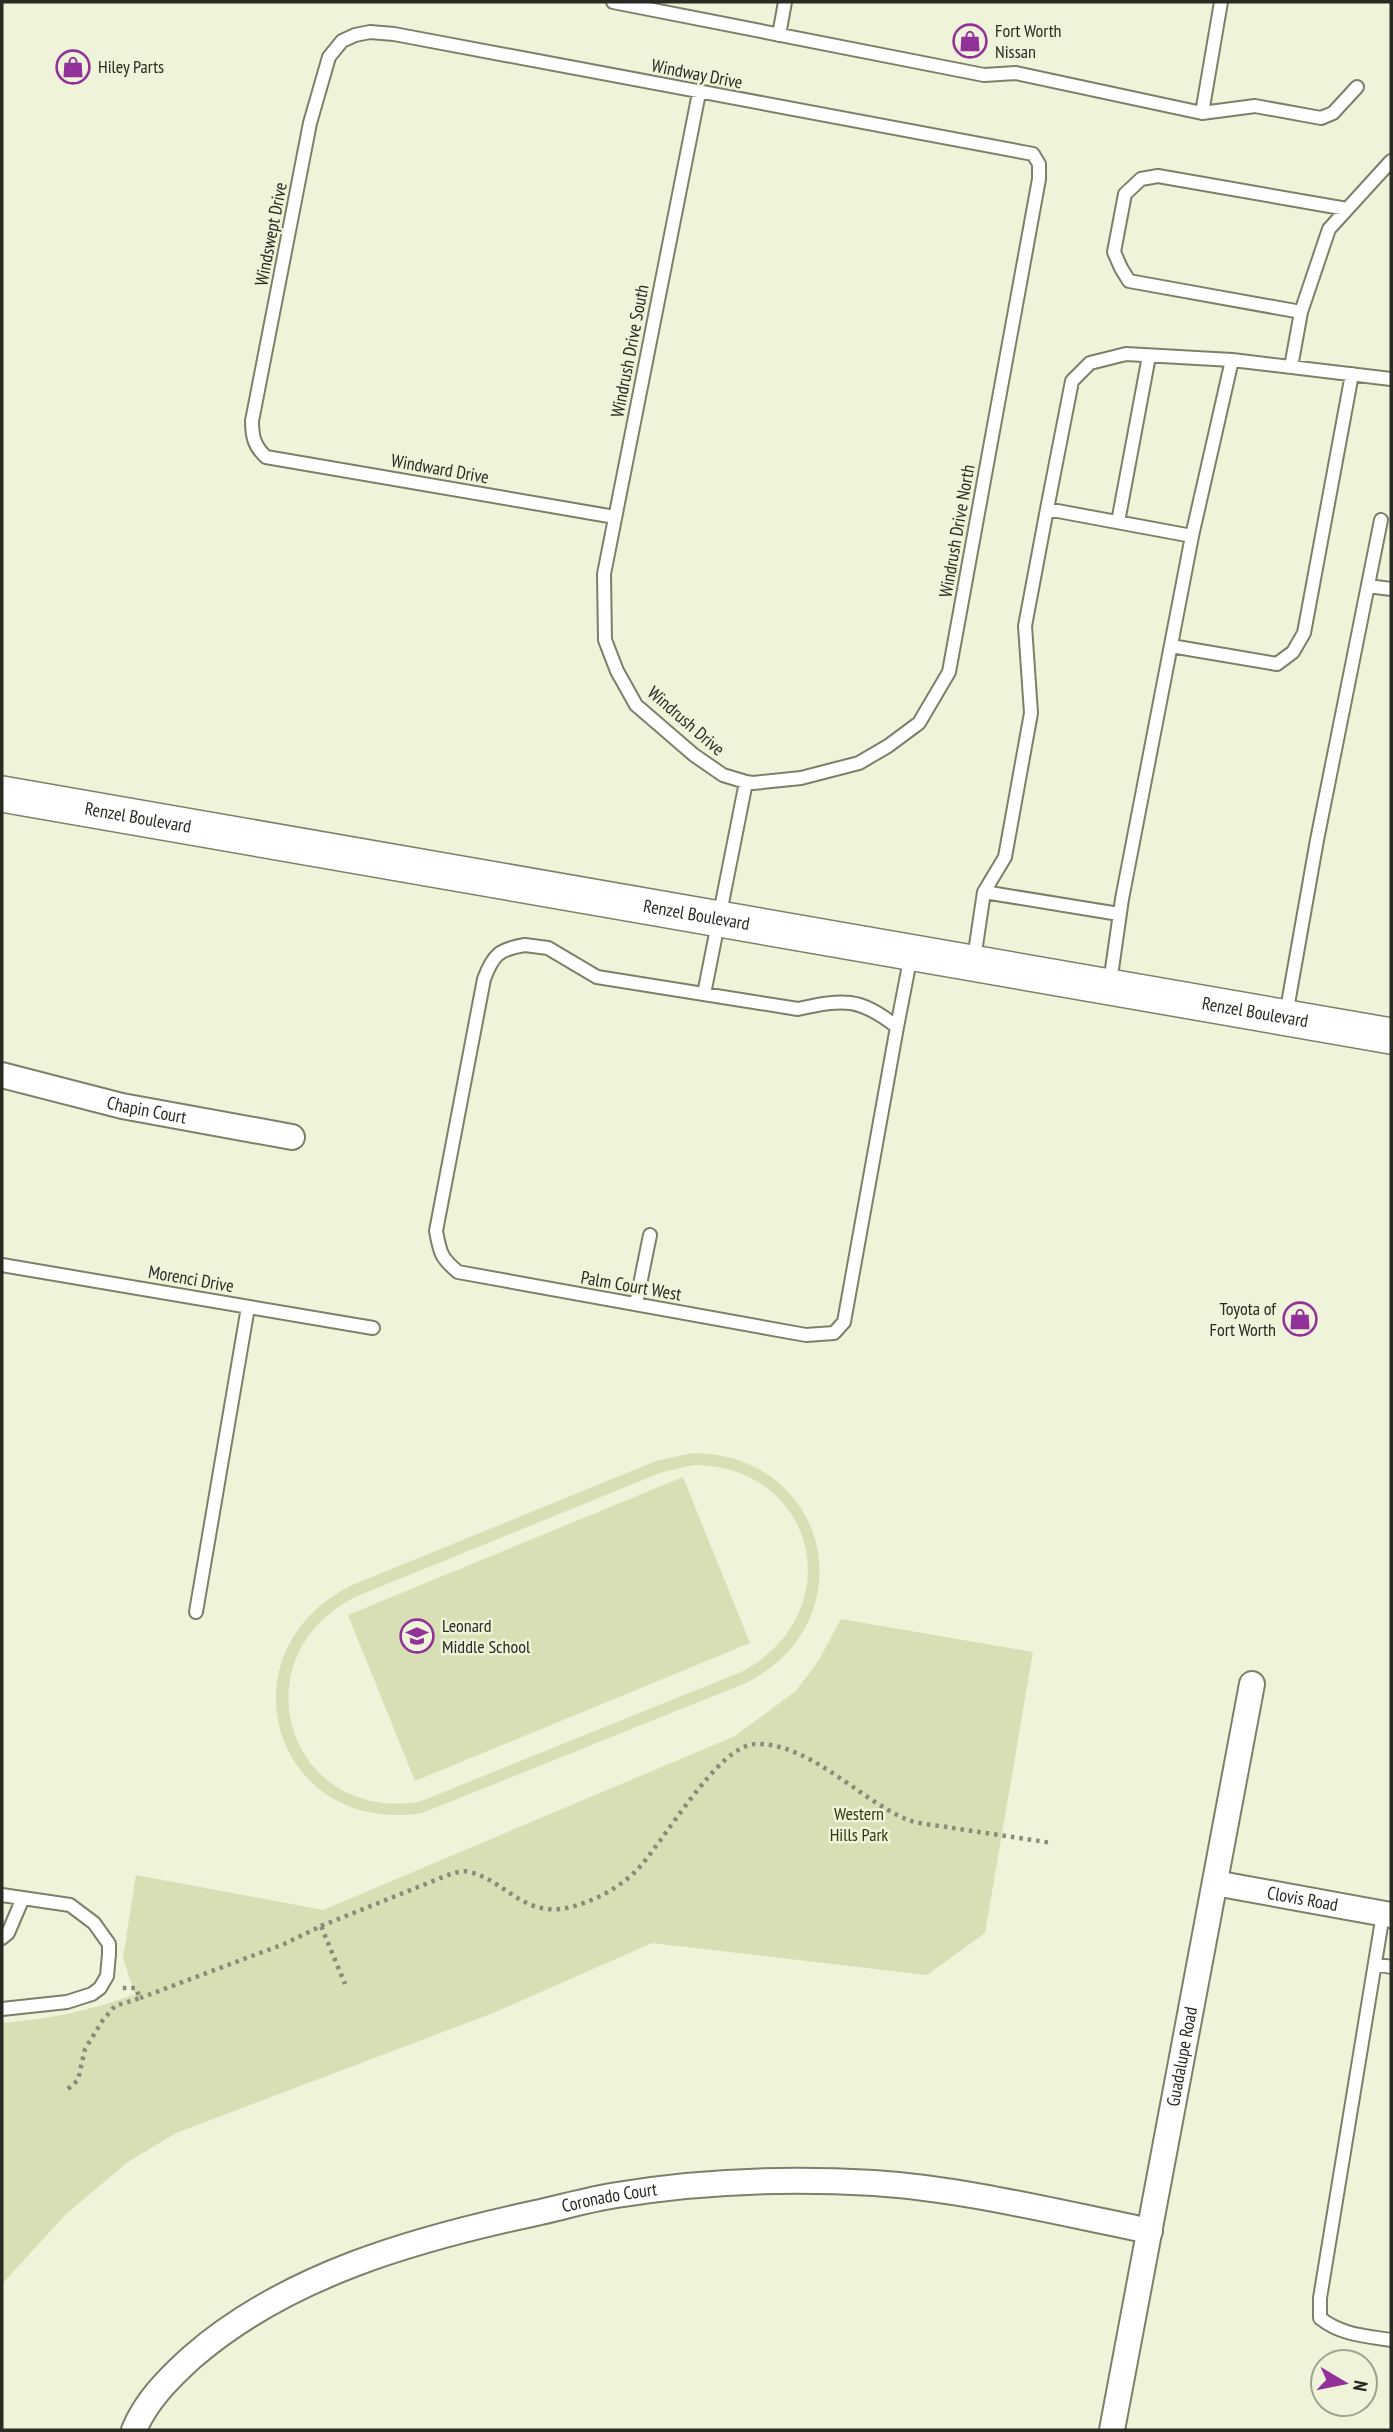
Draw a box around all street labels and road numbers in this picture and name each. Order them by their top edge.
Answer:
street label: Windway Drive [650,53,745,94]
street label: Windswept Drive [249,180,292,288]
street label: Windrush Drive South [605,282,654,419]
street label: Windward Drive [389,449,491,488]
street label: Windrush Drive North [934,463,980,599]
street label: Windrush Drive [643,681,730,760]
street label: Renzel Boulevard [83,797,193,838]
street label: Renzel Boulevard [642,894,751,935]
street label: Renzel Boulevard [1200,991,1310,1032]
street label: Chapin Court [105,1091,188,1129]
street label: Morenci Drive [147,1260,236,1297]
street label: Palm Court West [579,1265,683,1306]
street label: Clovis Road [1265,1881,1340,1916]
street label: Guadalupe Road [1161,2005,1202,2108]
street label: Coronado Court [559,2177,658,2217]

